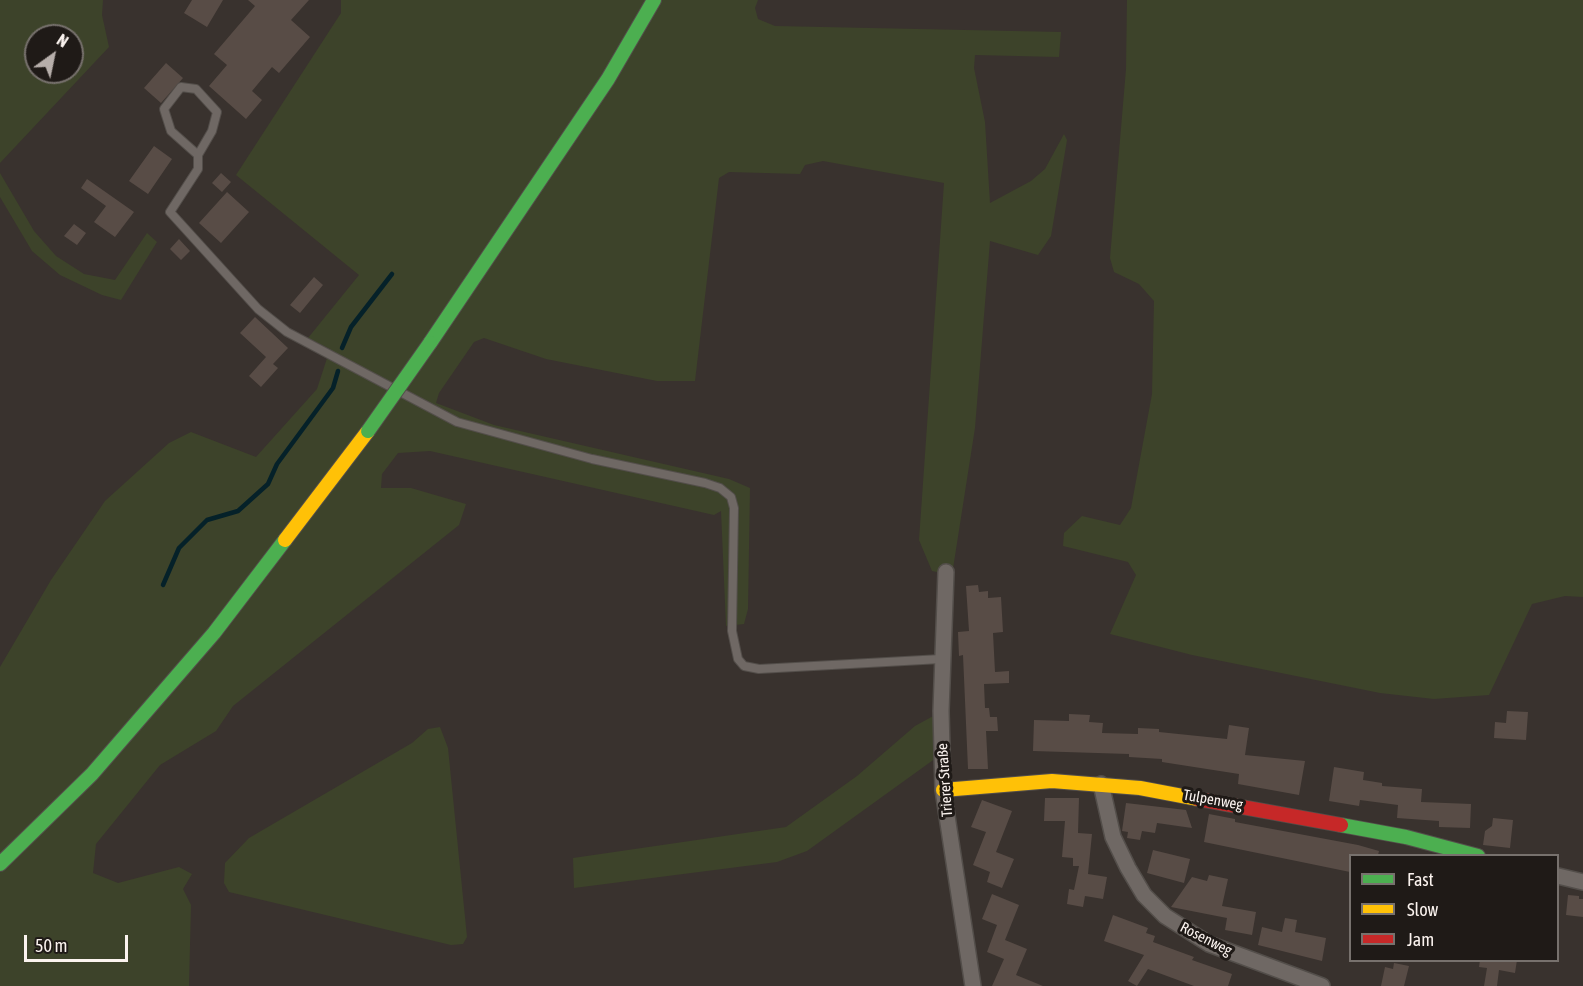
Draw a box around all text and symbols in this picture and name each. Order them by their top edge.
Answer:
north arrow [24,24,84,84]
text: N [54,30,72,51]
street label: Trierer Straße [933,743,957,817]
street label: Tulpenweg [1182,786,1244,814]
legend [1349,854,1559,962]
text: Fast [1407,869,1434,890]
text: Slow [1407,899,1438,920]
street label: Rosenweg [1177,918,1235,960]
scale bar [27,923,130,961]
text: Jam [1407,929,1434,950]
text: 50 m [35,935,67,956]

